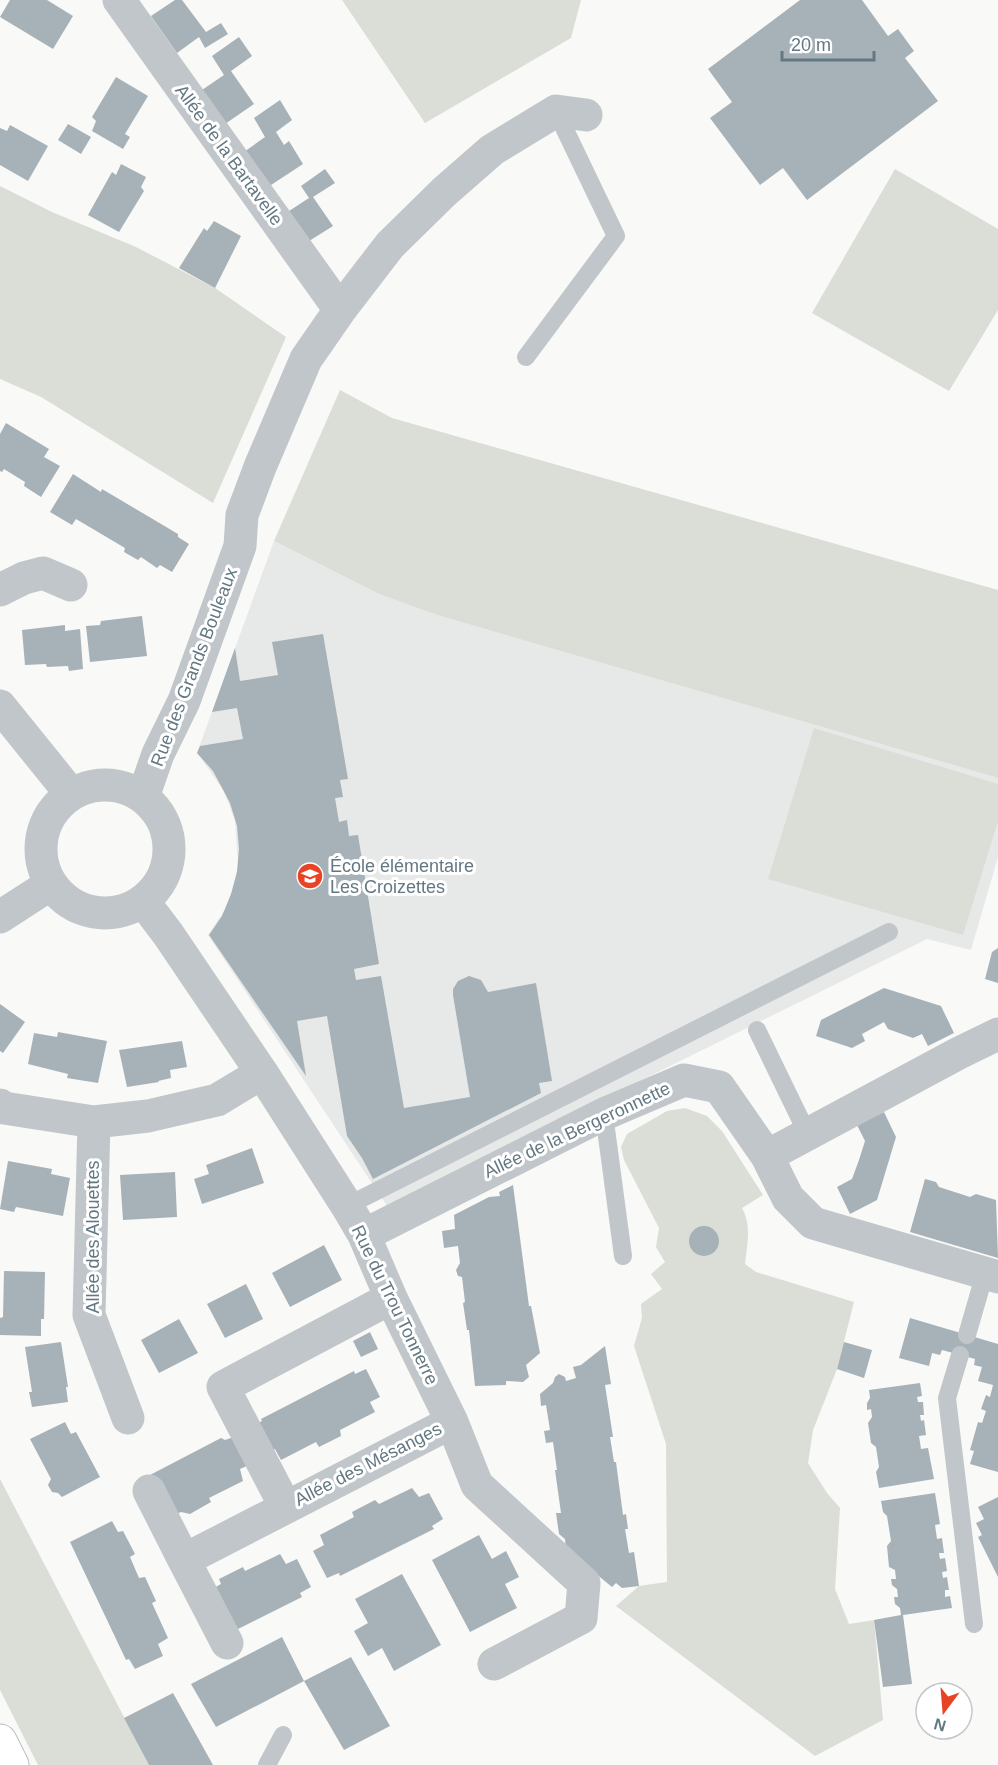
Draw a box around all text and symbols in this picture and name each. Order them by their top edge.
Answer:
scale bar [782,24,874,62]
text: 20 m [791,35,831,55]
street label: Allée de la Bartavelle [171,81,287,229]
street label: Rue des Grands Bouleaux [147,565,241,769]
place label: École élémentaire Les Croizettes [330,856,474,897]
school or university icon: École élémentaire Les Croizettes [295,861,325,891]
street label: Allée de la Bergeronnette [481,1078,673,1182]
street label: Allée des Alouettes [83,1160,103,1314]
street label: Rue du Trou Tonnerre [348,1222,442,1388]
street label: Allée des Mésanges [291,1418,445,1510]
north arrow [914,1681,974,1741]
text: N [932,1715,948,1735]

